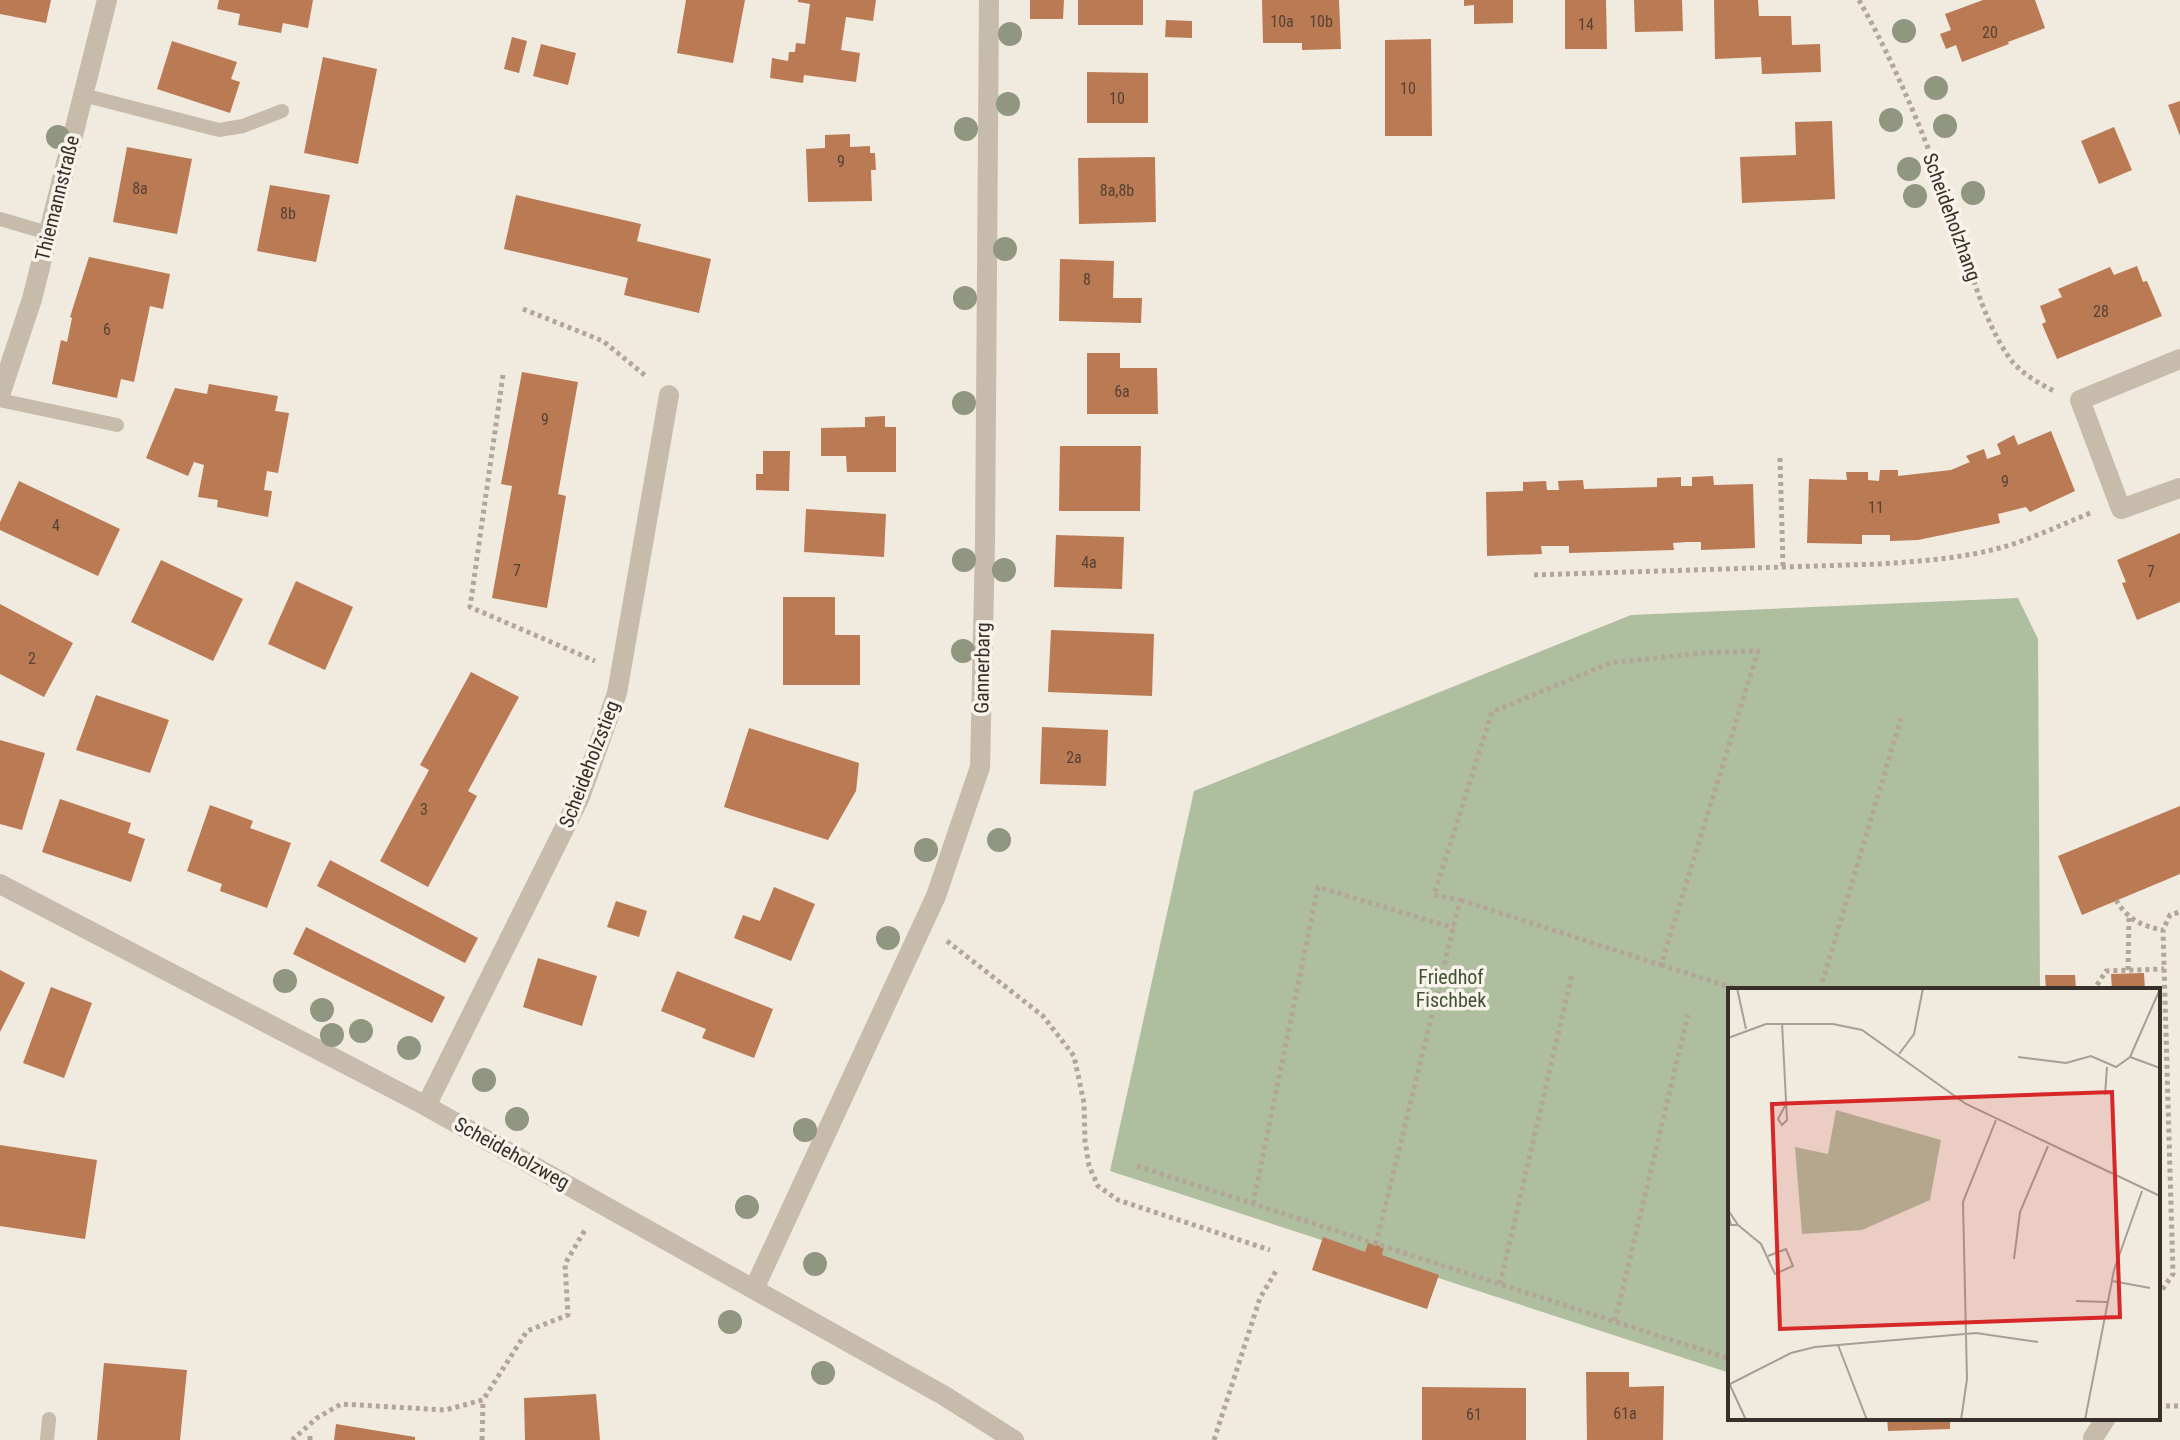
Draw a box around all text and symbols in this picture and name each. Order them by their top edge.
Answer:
house number: 10a [1270,12,1294,31]
house number: 10b [1309,12,1333,31]
house number: 14 [1578,15,1594,34]
house number: 20 [1982,23,1998,42]
house number: 10 [1400,79,1416,98]
house number: 10 [1109,89,1125,108]
street label: Thiemannstraße [30,133,84,263]
street label: Scheideholzhang [1918,150,1986,284]
house number: 9 [837,152,845,171]
house number: 8a [132,179,148,198]
house number: 8a,8b [1100,181,1134,200]
house number: 8b [280,204,296,223]
house number: 8 [1083,270,1091,289]
house number: 28 [2093,302,2109,321]
house number: 6 [103,320,111,339]
house number: 6a [1114,382,1130,401]
house number: 9 [541,410,549,429]
house number: 9 [2001,472,2009,491]
house number: 11 [1868,498,1884,517]
house number: 4 [52,516,60,535]
house number: 4a [1081,553,1097,572]
house number: 7 [513,561,521,580]
house number: 7 [2147,562,2155,581]
street label: Gannerbarg [969,622,995,714]
house number: 2 [28,649,36,668]
street label: Scheideholzstieg [554,697,624,831]
house number: 2a [1066,748,1082,767]
house number: 3 [420,800,428,819]
park label: Friedhof Fischbek [1416,965,1486,1012]
inset map [1728,988,2160,1420]
street label: Scheideholzweg [450,1112,574,1194]
house number: 61a [1613,1404,1637,1423]
house number: 61 [1466,1405,1482,1424]

